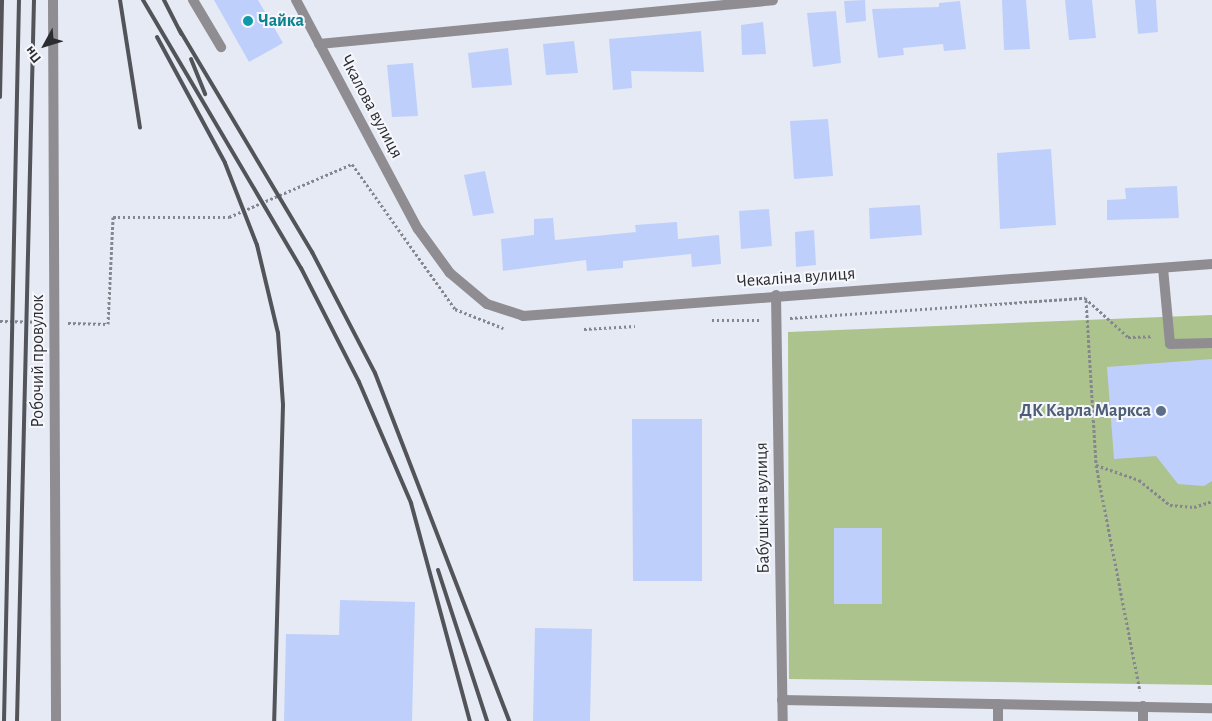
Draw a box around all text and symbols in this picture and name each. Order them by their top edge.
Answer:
place label: Чайка [258,10,304,32]
marker: Чайка [242,15,254,27]
north arrow [20,20,70,70]
text: Пн [23,43,44,65]
street label: Чкалова вулиця [335,52,407,162]
street label: Чекаліна вулиця [736,263,856,293]
street label: Робочий провулок [27,294,49,428]
place label: ДК Карла Маркса [1020,400,1151,422]
marker: ДК Карла Маркса [1155,405,1167,417]
street label: Бабушкіна вулиця [751,442,775,574]

